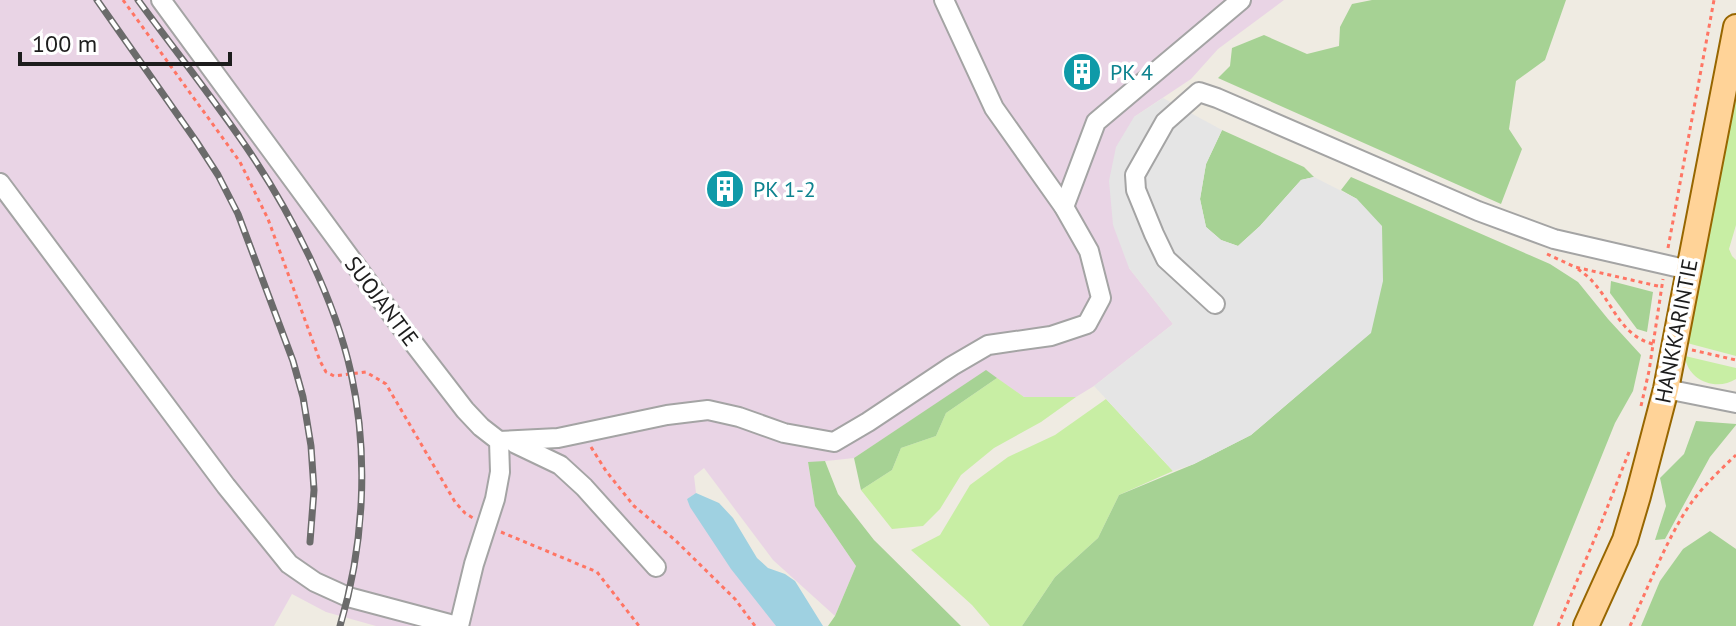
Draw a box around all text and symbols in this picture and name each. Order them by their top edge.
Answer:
scale bar [20,16,230,66]
text: 100 m [32,28,97,59]
building icon: PK 4 [1061,51,1103,93]
place label: PK 4 [1110,58,1153,86]
building icon: PK 1-2 [704,168,746,210]
place label: PK 1-2 [753,175,816,203]
street label: SUOJANTIE [339,250,425,352]
street label: HANKKARINTIE [1648,257,1704,405]

